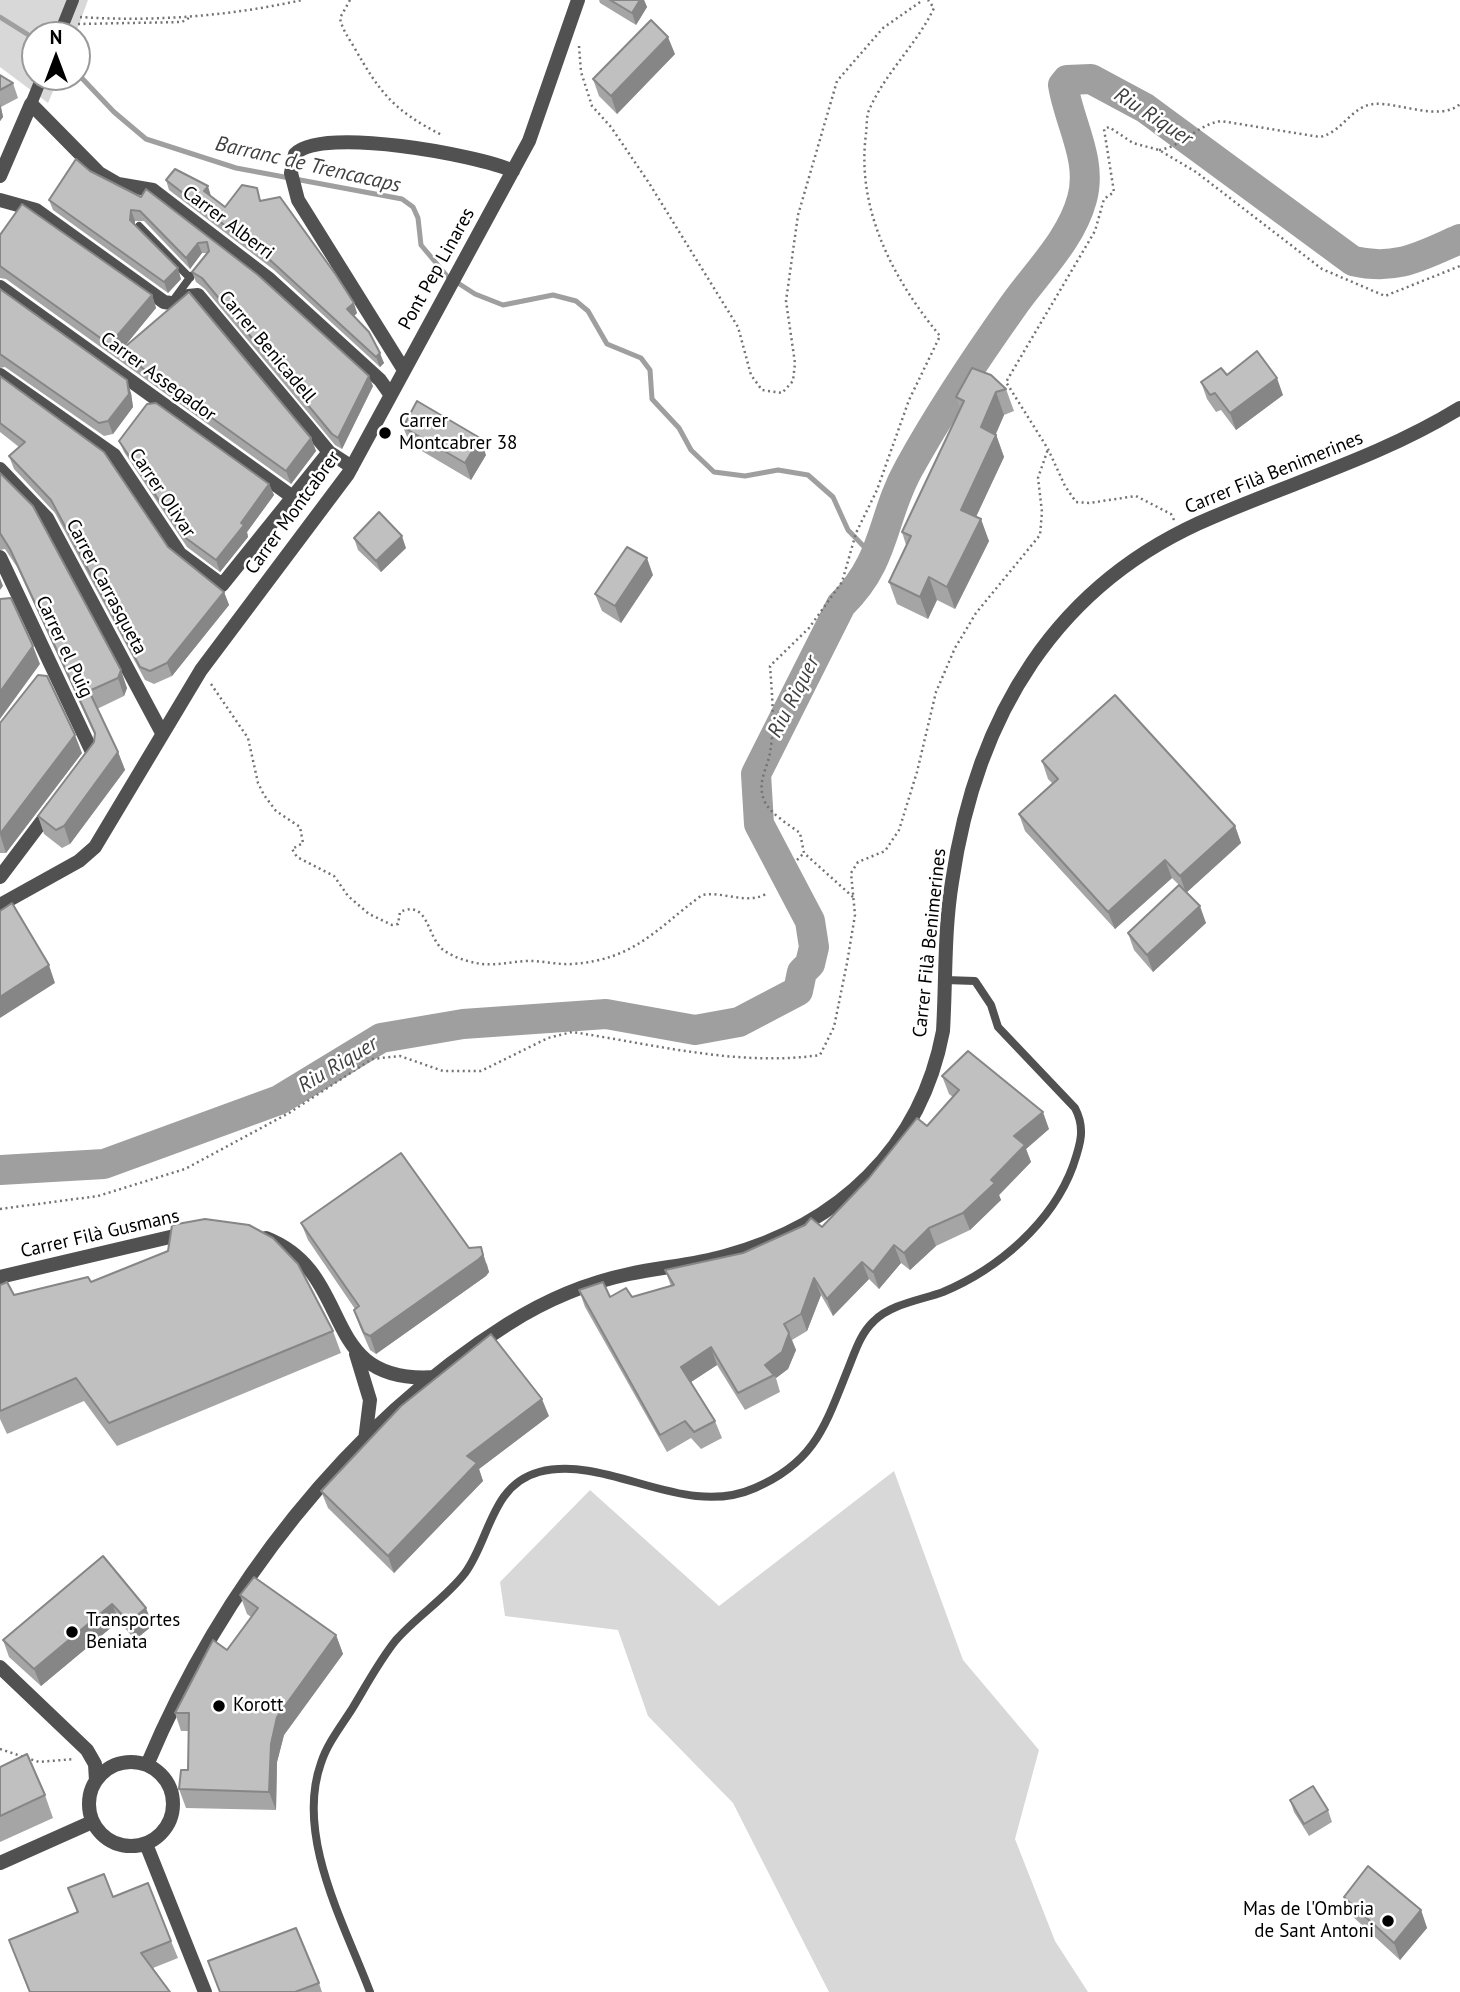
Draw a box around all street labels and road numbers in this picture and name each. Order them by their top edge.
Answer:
street label: Carrer Alberri [178,181,278,265]
street label: Pont Pep Linares [394,204,480,334]
street label: Carrer Benicadell [214,286,320,408]
street label: Carrer Assegador [96,327,220,427]
street label: Carrer Filà Benimerines [1182,427,1366,519]
street label: Carrer Olivar [124,444,200,542]
street label: Carrer Montcabrer [241,447,345,579]
street label: Carrer Carrasqueta [61,515,151,659]
street label: Carrer el Puig [30,592,98,702]
street label: Carrer Filà Benimerines [909,847,951,1039]
street label: Carrer Filà Gusmans [18,1205,182,1263]

